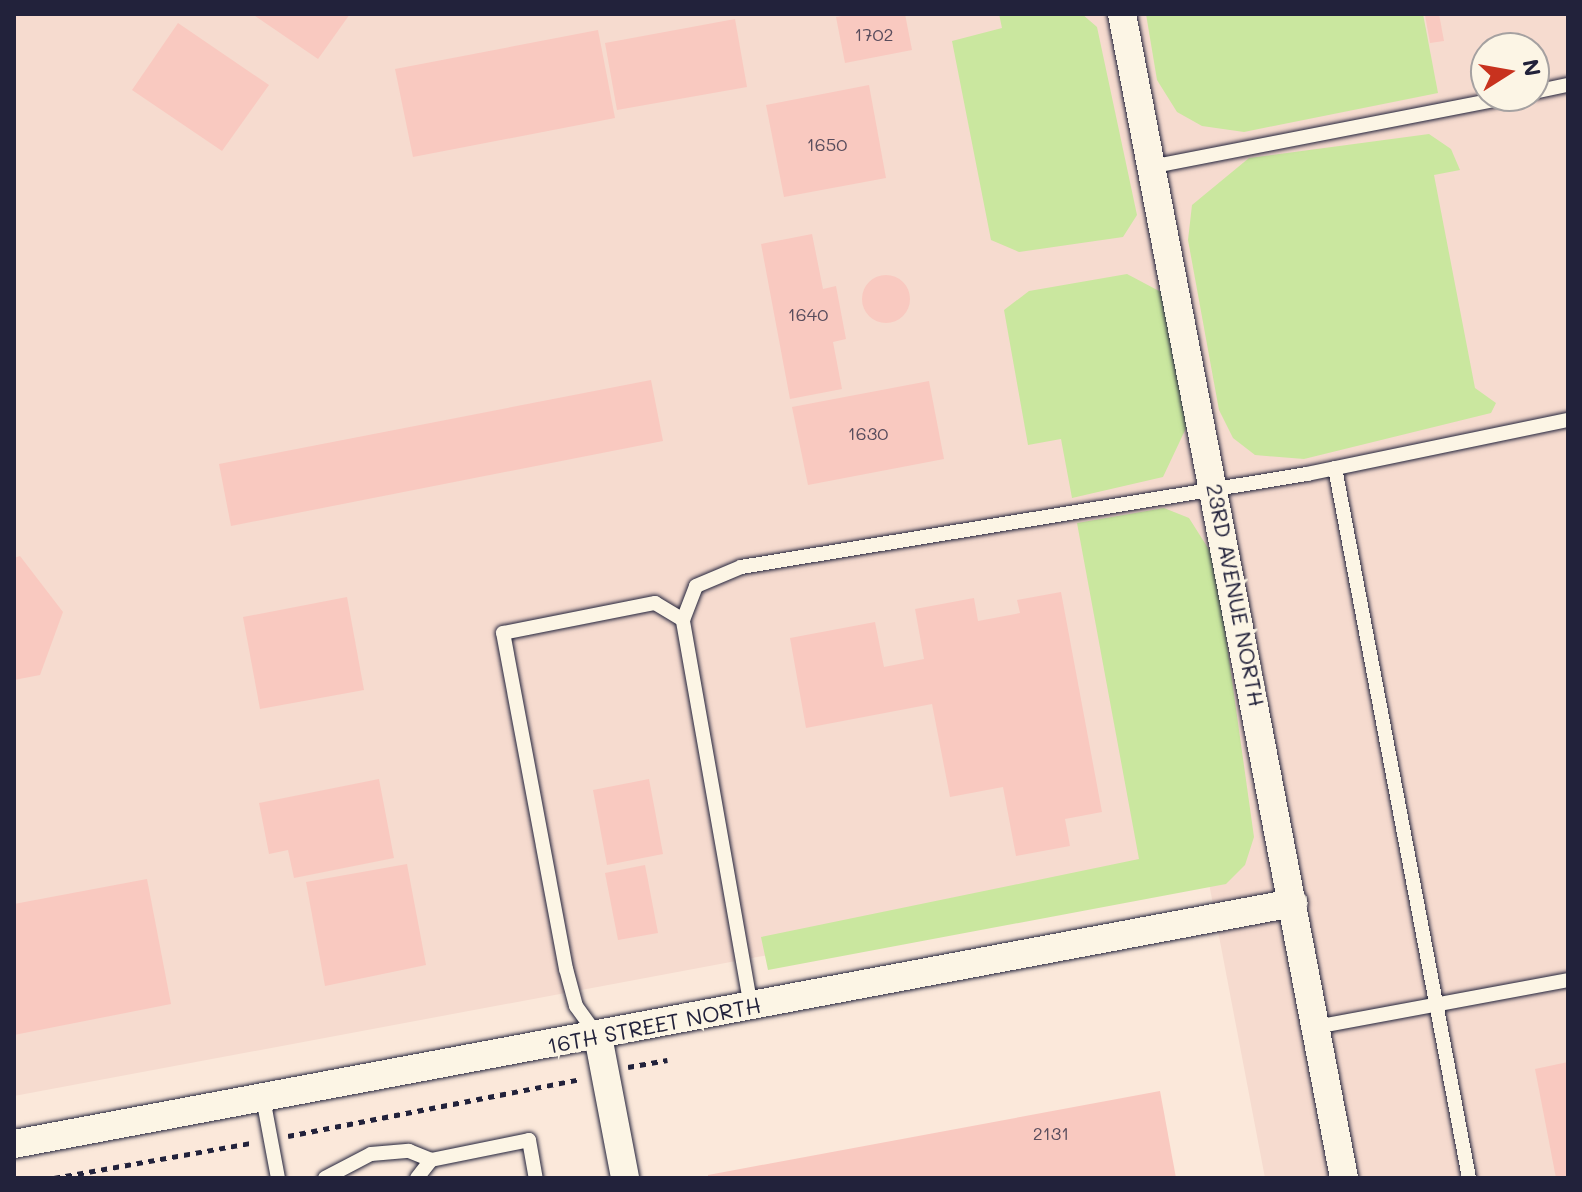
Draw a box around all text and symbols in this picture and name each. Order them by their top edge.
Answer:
house number: 1702 [854,23,894,45]
north arrow [1470,32,1550,112]
text: N [1516,57,1548,79]
house number: 1650 [807,133,847,155]
house number: 1640 [788,303,828,325]
house number: 1630 [848,422,888,444]
street label: 23RD AVENUE NORTH [1201,481,1271,709]
street label: 16TH STREET NORTH [545,991,763,1059]
house number: 2131 [1033,1122,1069,1144]

